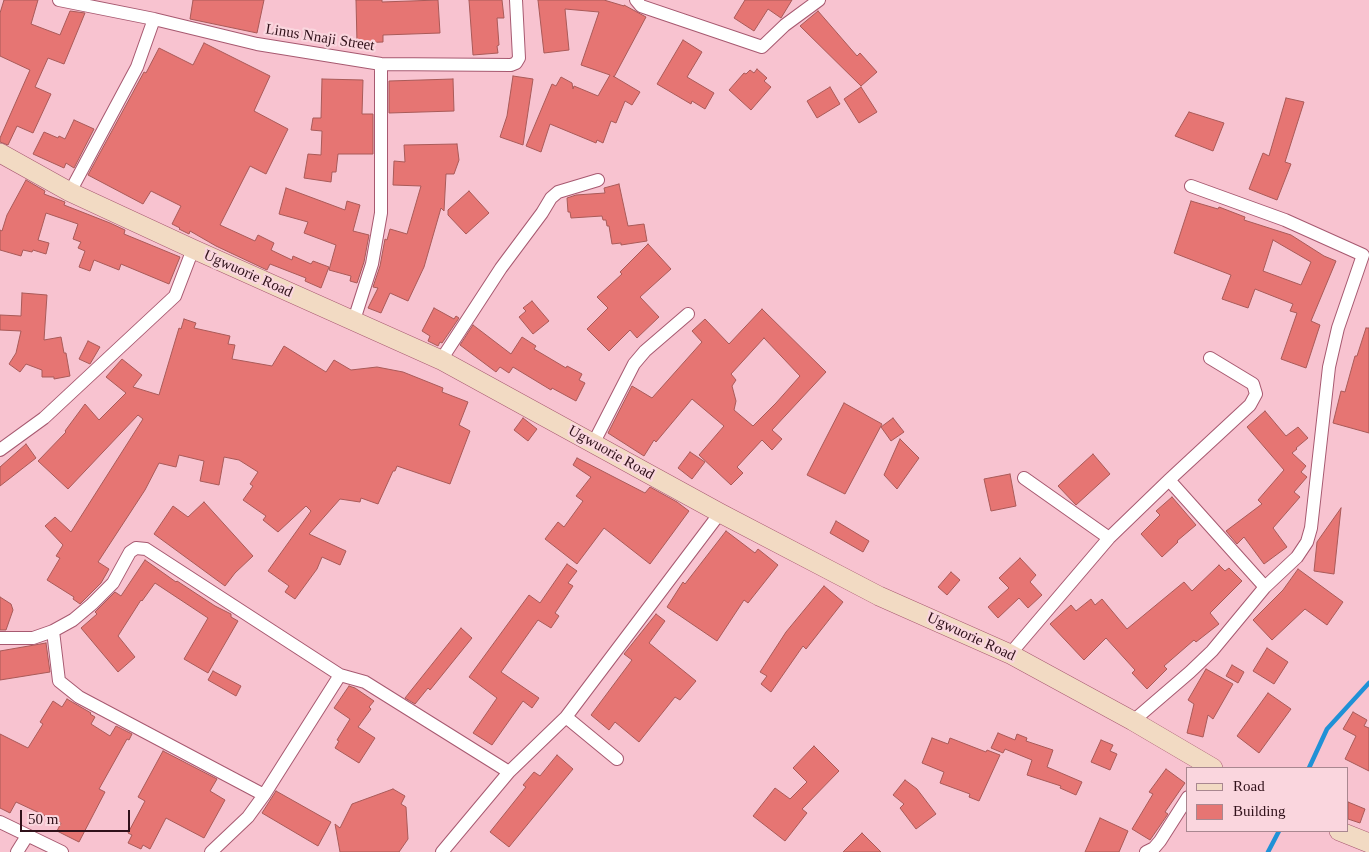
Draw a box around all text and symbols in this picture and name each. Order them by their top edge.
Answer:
street label: Linus Nnaji Street [264,21,376,55]
street label: Ugwuorie Road [201,246,295,302]
street label: Ugwuorie Road [565,422,657,484]
street label: Ugwuorie Road [924,609,1018,665]
legend [1186,767,1349,832]
text: Road [1233,778,1265,794]
scale bar [22,800,132,832]
text: Building [1233,803,1286,819]
text: 50 m [28,811,58,827]

